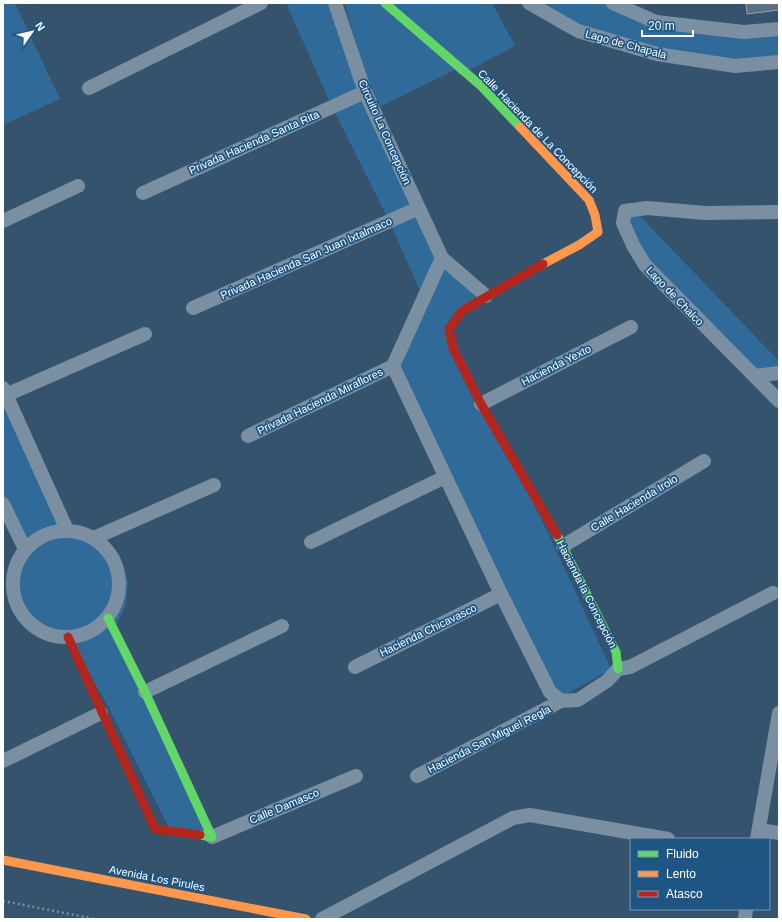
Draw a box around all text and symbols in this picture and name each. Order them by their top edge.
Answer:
north arrow [12,12,52,52]
scale bar [642,12,693,38]
text: 20 m [648,19,675,33]
text: N [33,20,48,33]
street label: Lago de Chapala [584,27,669,61]
street label: Calle Hacienda de La Concepción [476,67,600,195]
street label: Circuito La Concepción [356,78,414,186]
street label: Privada Hacienda Santa Rita [187,107,322,176]
street label: Privada Hacienda San Juan Ixtalmaco [218,215,394,301]
street label: Lago de Chalco [644,264,706,328]
street label: Hacienda Yexto [519,342,593,388]
street label: Privada Hacienda Miraflores [255,365,385,437]
street label: Calle Hacienda Irolo [588,472,680,534]
street label: Hacienda la Concepción [555,538,619,650]
street label: Hacienda Chicavasco [378,601,478,659]
street label: Hacienda San Miguel Regla [426,702,553,775]
street label: Calle Damasco [247,786,321,826]
legend [630,838,770,910]
text: Fluido [666,847,699,861]
street label: Avenida Los Pirules [108,863,206,893]
text: Lento [666,867,696,881]
text: Atasco [666,887,703,901]

